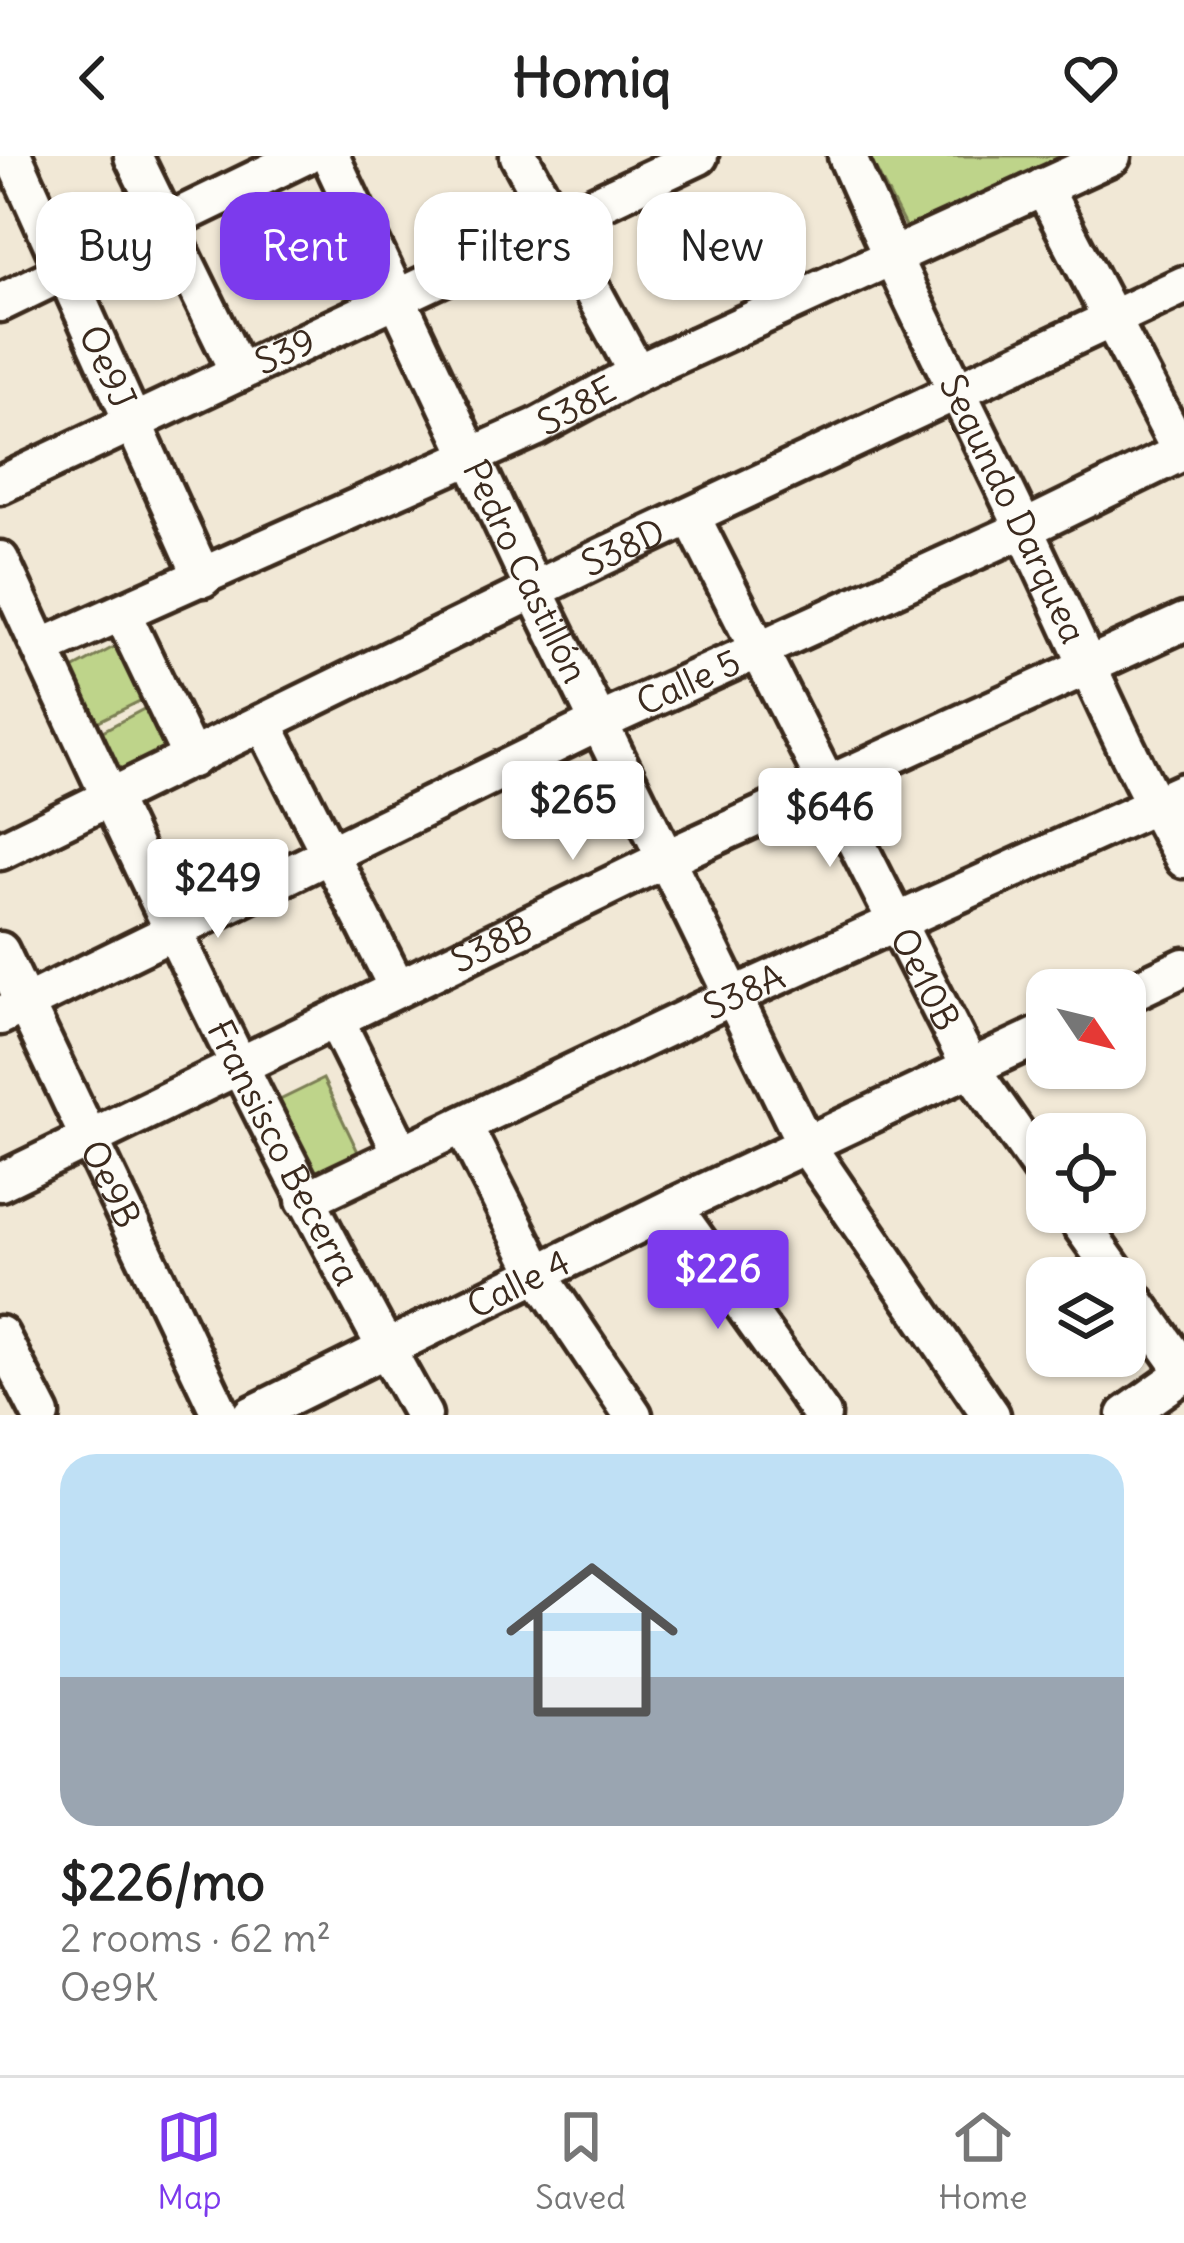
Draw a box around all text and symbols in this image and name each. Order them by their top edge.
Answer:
text: Homiq [513,44,671,112]
icon: back [60,45,126,111]
icon: heart [1058,45,1124,111]
chip: Buy [36,192,196,300]
chip: Rent [220,192,390,300]
chip: Filters [414,192,613,300]
chip: New [637,192,806,300]
street label: Oe9J [69,318,146,415]
street label: S39 [248,318,322,385]
street label: S38E [530,367,624,445]
street label: Segundo Darquea [929,367,1096,650]
street label: Pedro Castillón [453,453,598,690]
street label: S38D [574,509,672,587]
street label: Calle 5 [630,639,747,725]
pin: $265 [502,761,644,863]
pin: $646 [759,768,901,870]
text: $265 [529,775,617,824]
text: $646 [785,782,875,831]
pin: $249 [147,839,289,941]
text: $249 [174,853,262,902]
street label: S38B [443,905,539,983]
street label: Oe10B [880,921,970,1038]
street label: S38A [696,954,792,1030]
north arrow [1026,969,1146,1089]
map controls [1026,969,1146,1377]
street label: Fransisco Becerra [197,1013,370,1293]
button: locate [1026,1113,1146,1233]
street label: Oe9B [70,1133,150,1235]
pin: $226 [647,1230,789,1332]
street label: Calle 4 [460,1240,577,1328]
text: $226 [675,1244,761,1293]
button: layers [1026,1257,1146,1377]
icon: home [484,1532,700,1748]
text: $226/mo [60,1850,265,1914]
text: 2 rooms · 62 m² [60,1914,331,1963]
text: Oe9K [60,1963,158,2012]
tab: Map [156,2104,222,2218]
tab: Saved [535,2104,626,2218]
tab: Home [939,2104,1028,2218]

